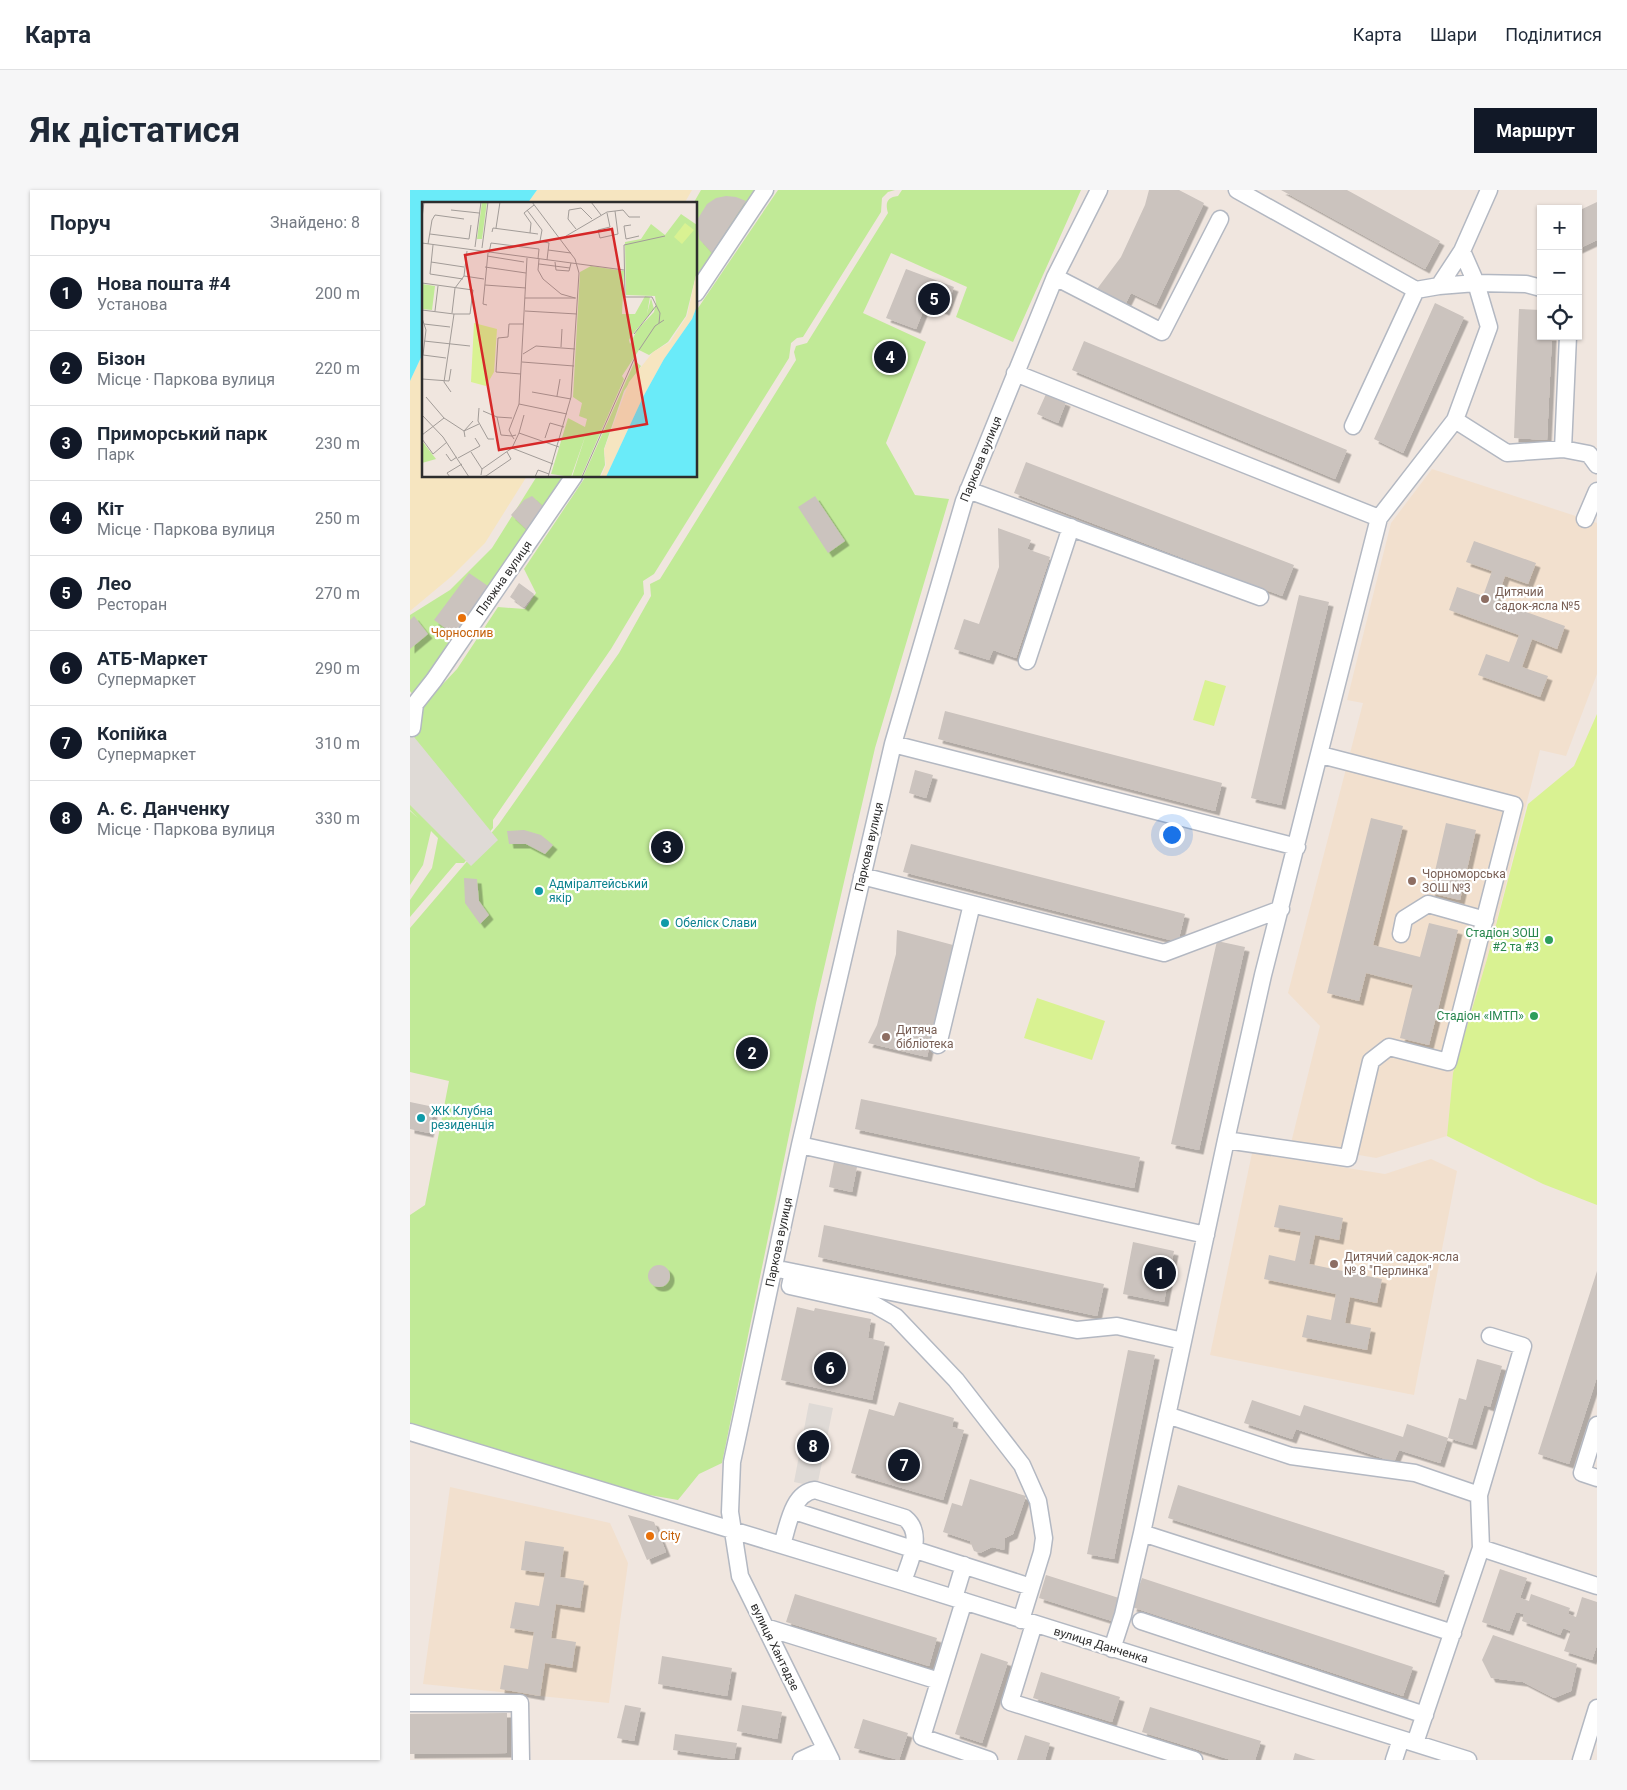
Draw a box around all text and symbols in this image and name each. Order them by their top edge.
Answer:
text: Карта [25,21,91,49]
text: Карта [1353,24,1402,45]
text: Шари [1430,24,1477,45]
text: Поділитися [1505,24,1602,45]
button: Маршрут [1474,108,1597,153]
text: Як дістатися [30,110,240,151]
inset map [422,202,698,478]
map controls [1537,205,1582,340]
button: + [1537,205,1582,250]
text: Поруч [50,211,111,235]
text: Знайдено: 8 [270,213,360,232]
button: − [1537,250,1582,295]
text: Нова пошта #4 [97,272,231,295]
pin: 5 [918,280,950,318]
text: 1 [61,284,71,303]
text: 200 m [315,284,360,303]
text: Установа [97,295,167,314]
button: locate [1537,295,1582,340]
pin: 4 [874,338,906,376]
text: Бізон [97,347,145,370]
text: 2 [61,359,71,378]
text: 220 m [315,359,360,378]
text: Місце · Паркова вулиця [97,370,275,389]
street label: Паркова вулиця [957,414,1005,504]
text: Приморський парк [97,422,267,445]
text: 3 [61,434,71,453]
text: 230 m [315,434,360,453]
text: Парк [97,445,135,464]
text: Кіт [97,497,124,520]
text: 4 [61,509,71,528]
text: 250 m [315,509,360,528]
text: Місце · Паркова вулиця [97,520,275,539]
street label: Пляжна вулиця [473,538,535,618]
text: Лео [97,572,131,595]
text: 5 [61,584,71,603]
text: 270 m [315,584,360,603]
place label: Дитячий садок-ясла №5 [1495,585,1580,613]
marker: Дитячий садок-ясла №5 [1479,593,1491,605]
text: Ресторан [97,595,167,614]
marker: Чорнослив [456,612,468,624]
place label: Чорнослив [431,626,493,640]
text: АТБ-Маркет [97,647,208,670]
text: 6 [61,659,71,678]
text: 290 m [315,659,360,678]
text: Супермаркет [97,670,196,689]
text: Копійка [97,722,167,745]
text: 7 [61,734,71,753]
text: 310 m [315,734,360,753]
text: Супермаркет [97,745,196,764]
text: А. Є. Данченку [97,797,230,820]
street label: Паркова вулиця [852,801,886,893]
text: 8 [61,809,71,828]
text: 330 m [315,809,360,828]
text: Місце · Паркова вулиця [97,820,275,839]
your location [1159,822,1185,848]
pin: 3 [651,828,683,866]
place label: Чорноморська ЗОШ №3 [1422,867,1506,895]
marker: Чорноморська ЗОШ №3 [1406,875,1418,887]
place label: Адміралтейський якір [549,877,648,905]
marker: Адміралтейський якір [533,885,545,897]
place label: Обеліск Cлави [675,916,757,930]
marker: Обеліск Cлави [659,917,671,929]
place label: Стадіон ЗОШ #2 та #3 [1465,926,1539,954]
marker: Стадіон ЗОШ #2 та #3 [1543,934,1555,946]
place label: Стадіон «ІМТП» [1437,1009,1524,1023]
marker: Стадіон «ІМТП» [1528,1010,1540,1022]
place label: Дитяча бібліотека [896,1023,953,1051]
marker: Дитяча бібліотека [880,1031,892,1043]
pin: 2 [736,1034,768,1072]
place label: ЖК Клубна резиденція [431,1104,494,1132]
marker: ЖК Клубна резиденція [415,1112,427,1124]
street label: Паркова вулиця [763,1196,795,1288]
place label: Дитячий садок-ясла № 8 "Перлинка" [1344,1250,1459,1278]
pin: 1 [1144,1254,1176,1292]
marker: Дитячий садок-ясла № 8 "Перлинка" [1328,1258,1340,1270]
pin: 6 [814,1349,846,1387]
pin: 8 [797,1427,829,1465]
pin: 7 [888,1446,920,1484]
place label: City [660,1529,681,1543]
marker: City [644,1530,656,1542]
street label: вулиця Хантадзе [748,1601,802,1693]
street label: вулиця Данченка [1052,1624,1150,1666]

